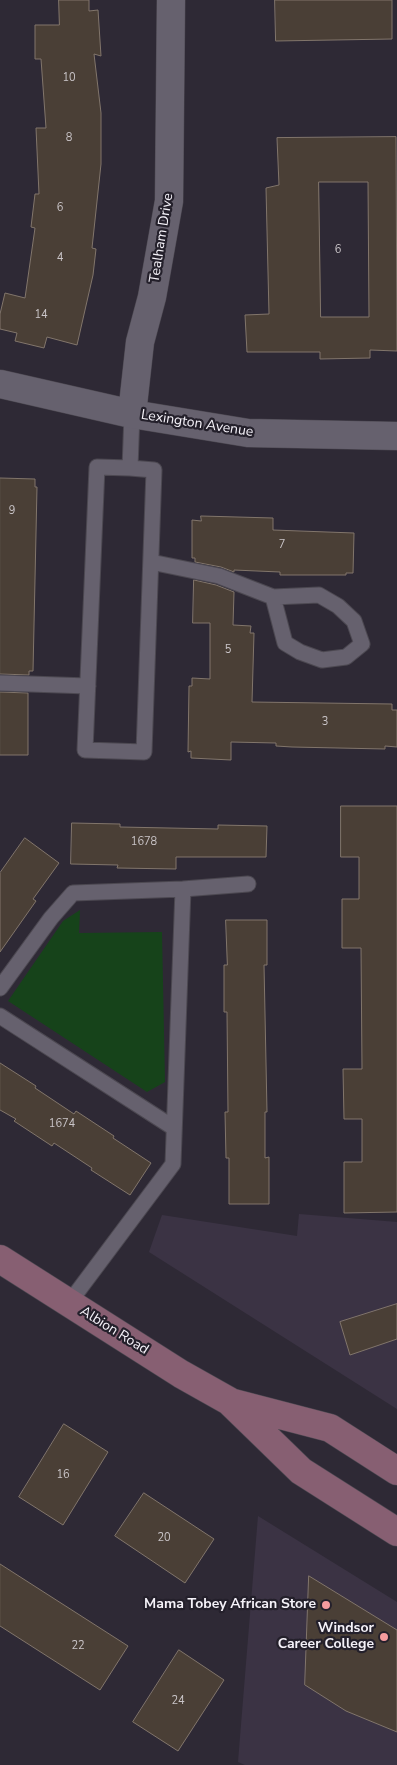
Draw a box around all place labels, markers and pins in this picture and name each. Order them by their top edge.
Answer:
place label: Mama Tobey African Store [144,1597,316,1613]
marker: Mama Tobey African Store [320,1599,332,1611]
place label: Windsor Career College [278,1621,374,1654]
marker: Windsor Career College [378,1631,390,1643]

